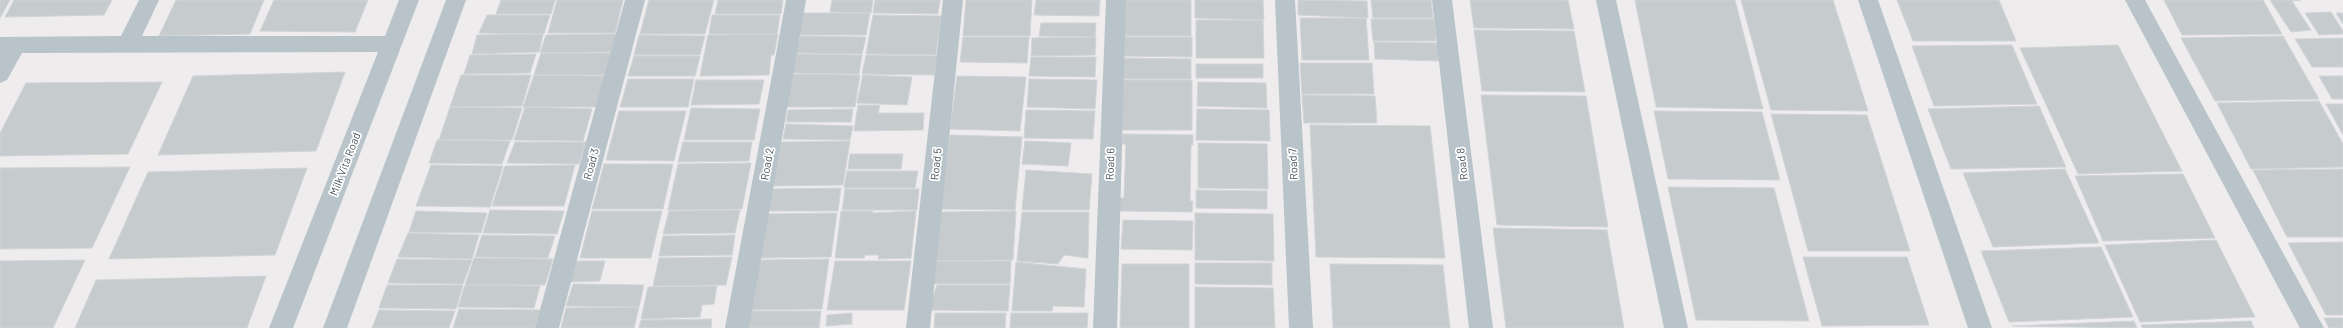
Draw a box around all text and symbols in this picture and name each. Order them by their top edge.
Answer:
street label: Milk Vita Road [327,131,362,197]
street label: Road 3 [580,147,601,181]
street label: Road 2 [757,147,776,181]
street label: Road 5 [927,147,944,181]
street label: Road 6 [1102,147,1117,180]
street label: Road 8 [1453,147,1470,181]
street label: Road 7 [1285,148,1300,180]

